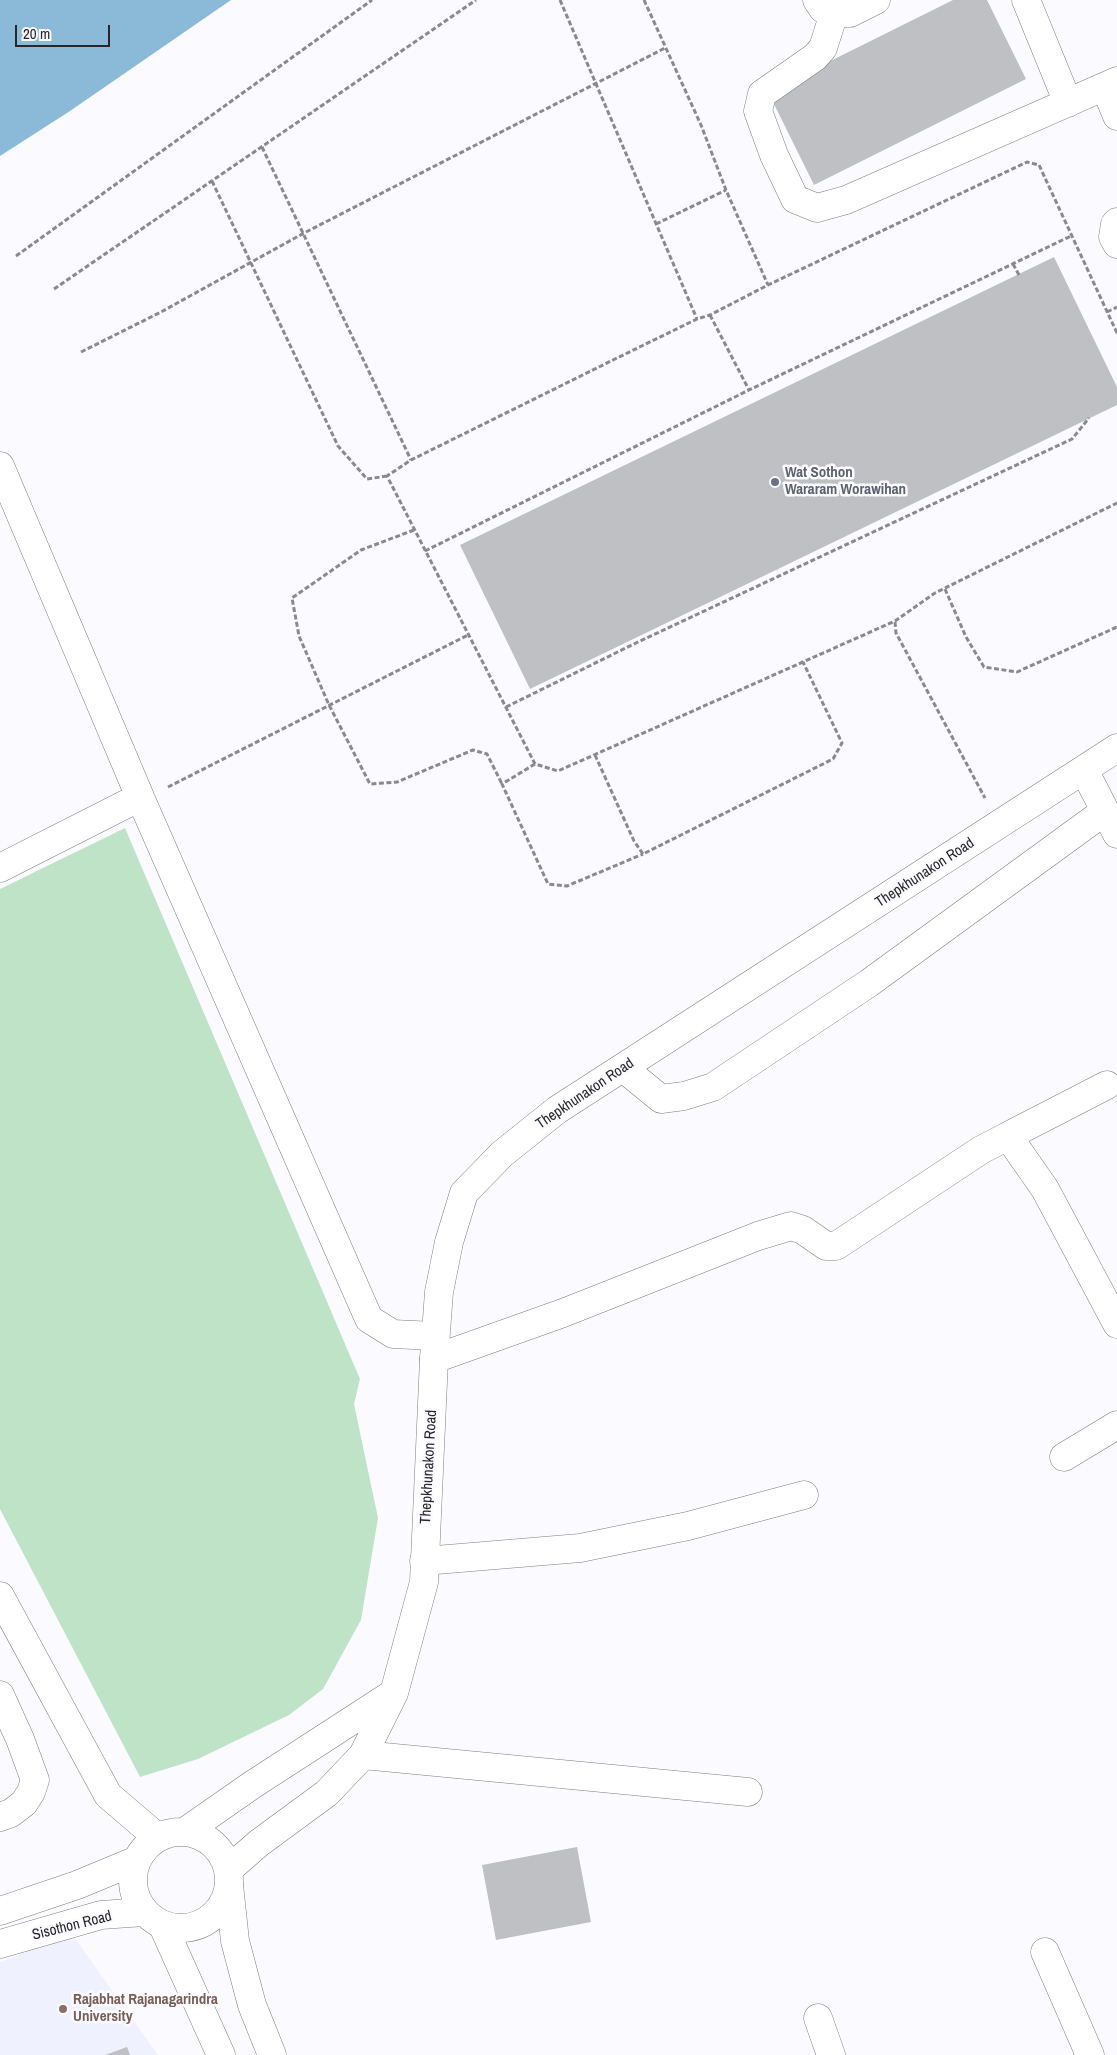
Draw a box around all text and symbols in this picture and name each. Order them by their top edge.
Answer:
scale bar [18,15,112,47]
text: 20 m [23,23,50,44]
place label: Wat Sothon Wararam Worawihan [785,464,906,499]
marker: Wat Sothon Wararam Worawihan [769,476,781,488]
street label: Thepkhunakon Road [872,834,978,912]
street label: Thepkhunakon Road [533,1055,637,1133]
street label: Thepkhunakon Road [417,1410,441,1524]
street label: Sisothon Road [30,1907,114,1945]
place label: Rajabhat Rajanagarindra University [73,1991,218,2026]
marker: Rajabhat Rajanagarindra University [57,2003,69,2015]

